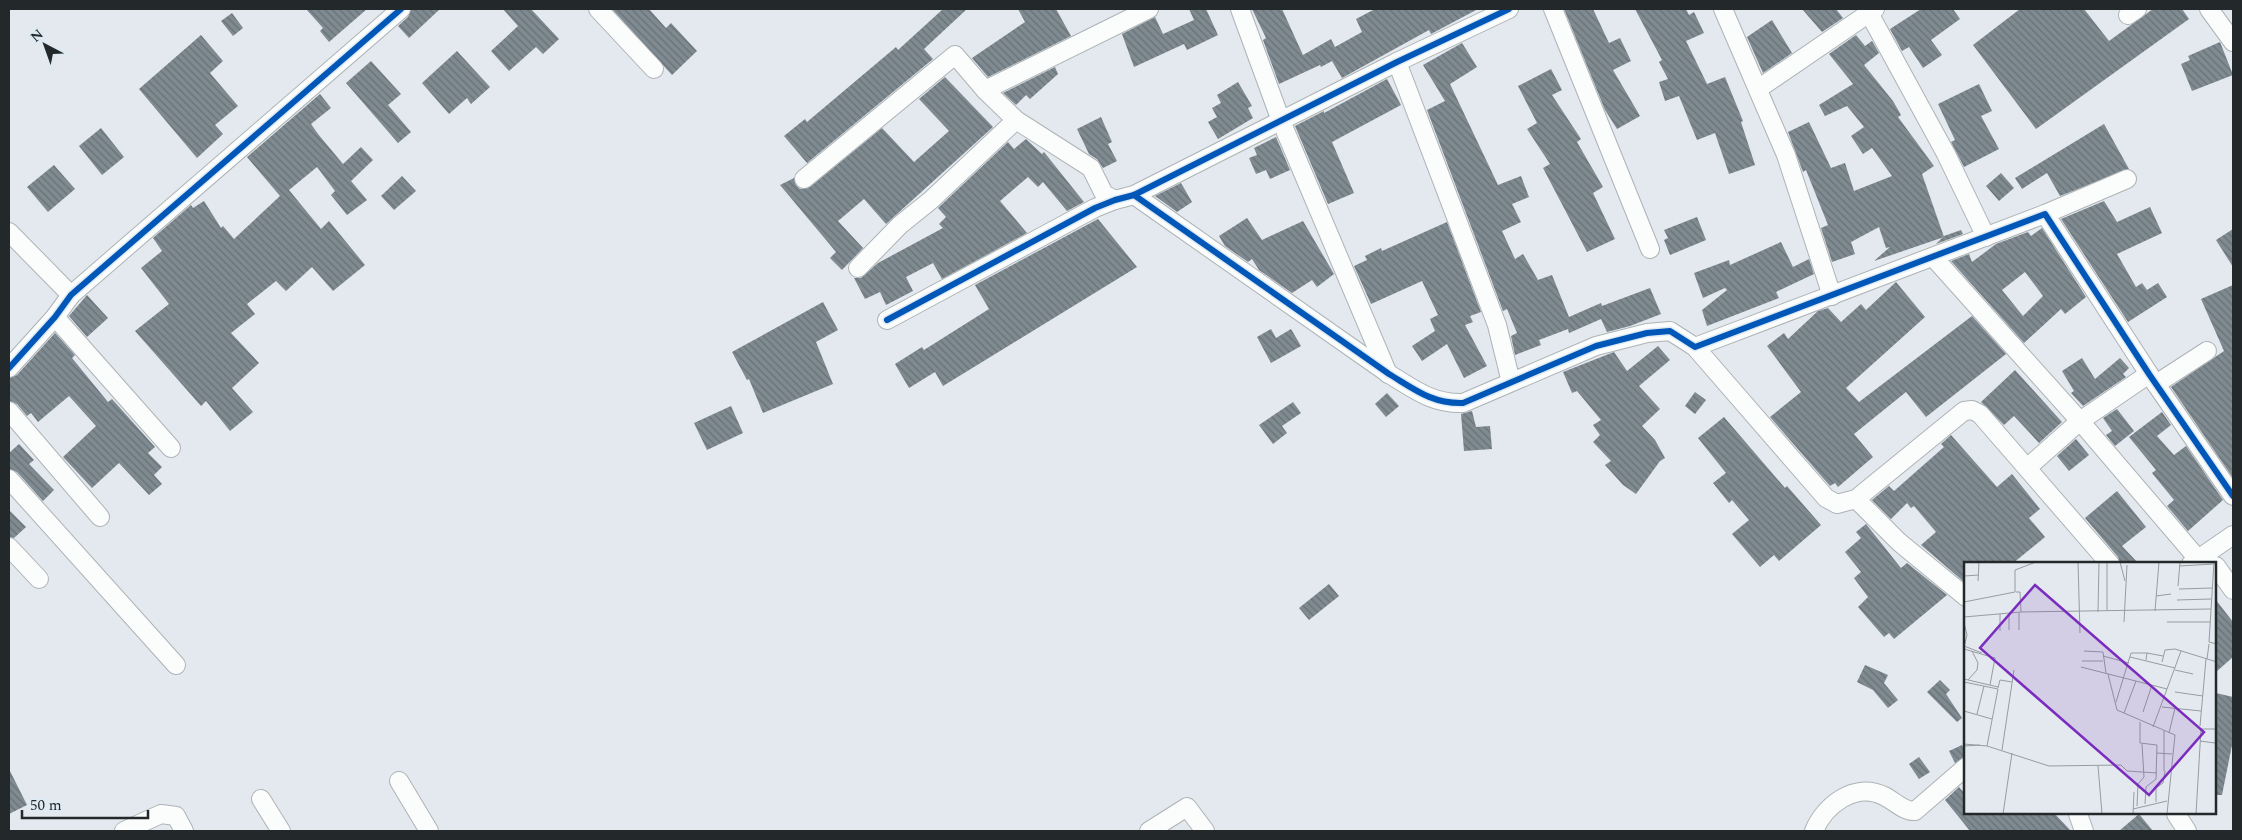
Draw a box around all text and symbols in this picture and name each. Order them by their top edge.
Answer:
north arrow [20,20,70,70]
text: N [26,24,48,47]
inset map [1964,562,2217,815]
scale bar [22,788,149,820]
text: 50 m [30,794,62,817]

